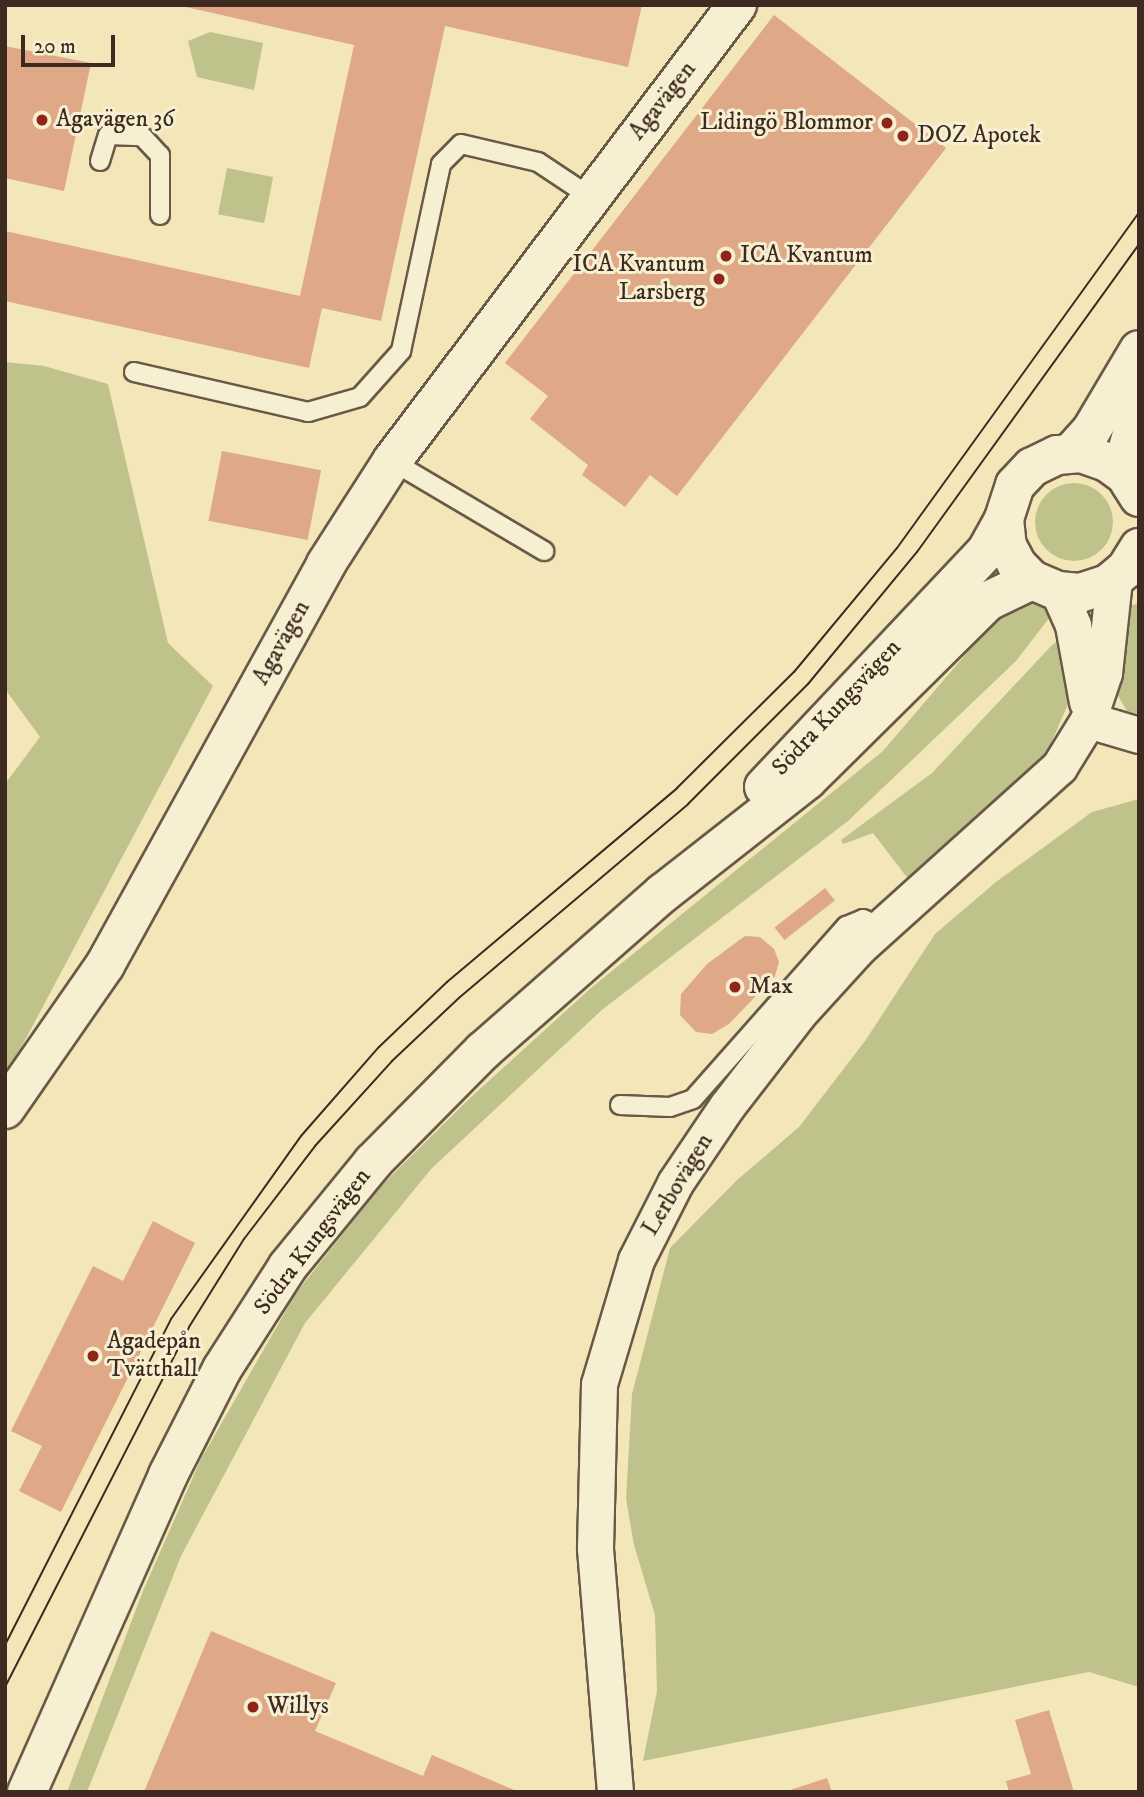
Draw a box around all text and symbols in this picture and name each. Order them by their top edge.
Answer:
scale bar [24,21,119,65]
text: 20 m [34,34,76,60]
street label: Agavägen [623,56,703,146]
place label: Agavägen 36 [56,106,175,134]
place label: Lidingö Blommor [700,109,873,137]
marker: Agavägen 36 [34,112,50,128]
marker: Lidingö Blommor [879,115,895,131]
place label: DOZ Apotek [917,122,1041,150]
marker: DOZ Apotek [895,128,911,144]
place label: ICA Kvantum [740,242,873,270]
marker: ICA Kvantum [718,248,734,264]
place label: ICA Kvantum Larsberg [572,251,705,307]
marker: ICA Kvantum Larsberg [711,271,727,287]
street label: Agavägen [247,596,317,690]
street label: Södra Kungsvägen [766,634,908,782]
place label: Max [749,973,793,1001]
marker: Max [727,979,743,995]
street label: Lerbovägen [636,1129,720,1241]
street label: Södra Kungsvägen [249,1163,377,1321]
place label: Agadepån Tvätthall [107,1328,201,1384]
marker: Agadepån Tvätthall [85,1348,101,1364]
place label: Willys [267,1693,329,1721]
marker: Willys [245,1699,261,1715]

